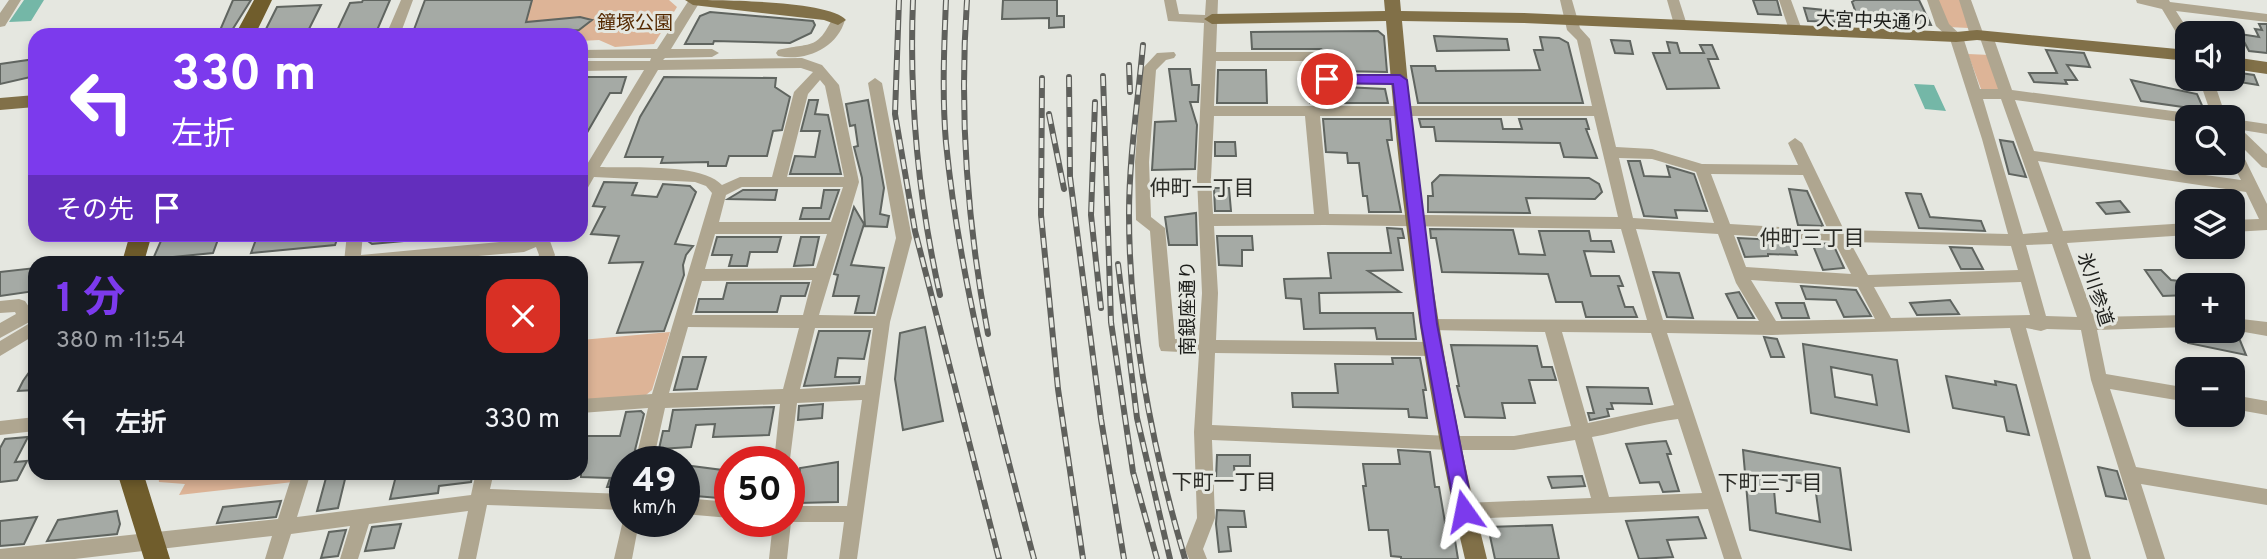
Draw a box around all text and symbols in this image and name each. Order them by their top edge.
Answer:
street label: 大宮中央通り [1816,8,1930,36]
park label: 鐘塚公園 [597,12,673,36]
map controls [2175,21,2245,427]
button: sound [2175,21,2245,91]
text: 330 m [171,46,316,108]
pin [1297,49,1357,109]
icon: left [56,56,147,147]
icon: arrive [1308,60,1346,98]
button: search [2175,105,2245,175]
text: 左折 [171,116,235,156]
district label: 仲町一丁目 [1150,176,1255,203]
icon: arrive [148,189,186,227]
button: layers [2175,189,2245,259]
text: その先 [56,195,134,228]
district label: 仲町三丁目 [1760,226,1865,253]
street label: 氷川参道 [2071,250,2117,329]
street label: 南銀座通り [1177,260,1201,356]
button: + [2175,273,2245,343]
text: 1 分 [56,274,125,327]
button: close [486,279,560,353]
text: 380 m · 11:54 [56,327,186,356]
button: − [2175,357,2245,427]
icon: left [56,402,94,440]
text: 330 m [484,404,560,437]
text: 左折 [115,408,167,441]
speed limit sign: 50 [714,446,805,537]
text: 49 [632,460,677,504]
district label: 下町一丁目 [1172,470,1277,497]
district label: 下町三丁目 [1718,471,1823,498]
position arrow [1427,474,1501,548]
text: km/h [633,497,676,520]

